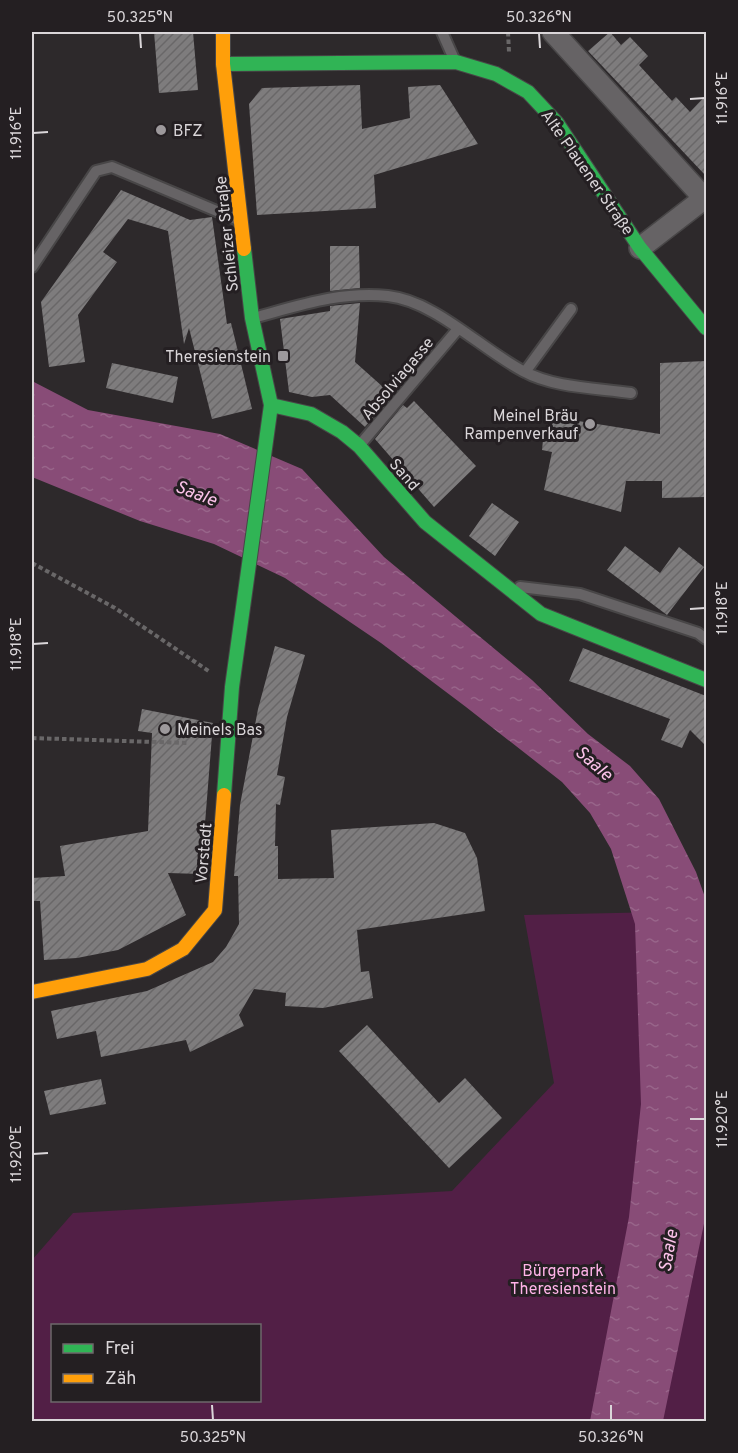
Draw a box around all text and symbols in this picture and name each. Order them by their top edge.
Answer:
text: 50.325°N [107,9,173,28]
text: 50.326°N [506,9,572,28]
text: 11.916°E [714,71,733,125]
text: 11.916°E [8,106,27,160]
street label: Alte Plauener Straße [536,107,637,240]
place label: BFZ [173,122,203,142]
marker: BFZ [154,123,168,137]
street label: Schleizer Straße [212,175,244,293]
street label: Absolviagasse [358,334,439,425]
place label: Theresienstein [165,348,271,368]
marker: Theresienstein [276,349,290,363]
place label: Meinel Bräu Rampenverkauf [464,407,579,445]
marker: Meinel Bräu Rampenverkauf [583,417,597,431]
street label: Sand [384,455,423,496]
water label: Saale [171,476,220,513]
text: 11.918°E [714,581,733,635]
text: 11.918°E [8,617,27,671]
place label: Meinels Bas [177,721,262,741]
marker: Meinels Bas [158,722,172,736]
water label: Saale [569,741,617,787]
street label: Vorstadt [192,822,218,884]
text: 11.920°E [714,1090,733,1148]
text: 11.920°E [8,1125,27,1183]
water label: Saale [654,1228,685,1274]
park label: Bürgerpark Theresienstein [510,1262,616,1300]
legend [51,1324,261,1402]
text: Frei [105,1338,135,1361]
text: Zäh [105,1368,136,1391]
text: 50.325°N [180,1429,246,1448]
text: 50.326°N [578,1429,644,1448]

